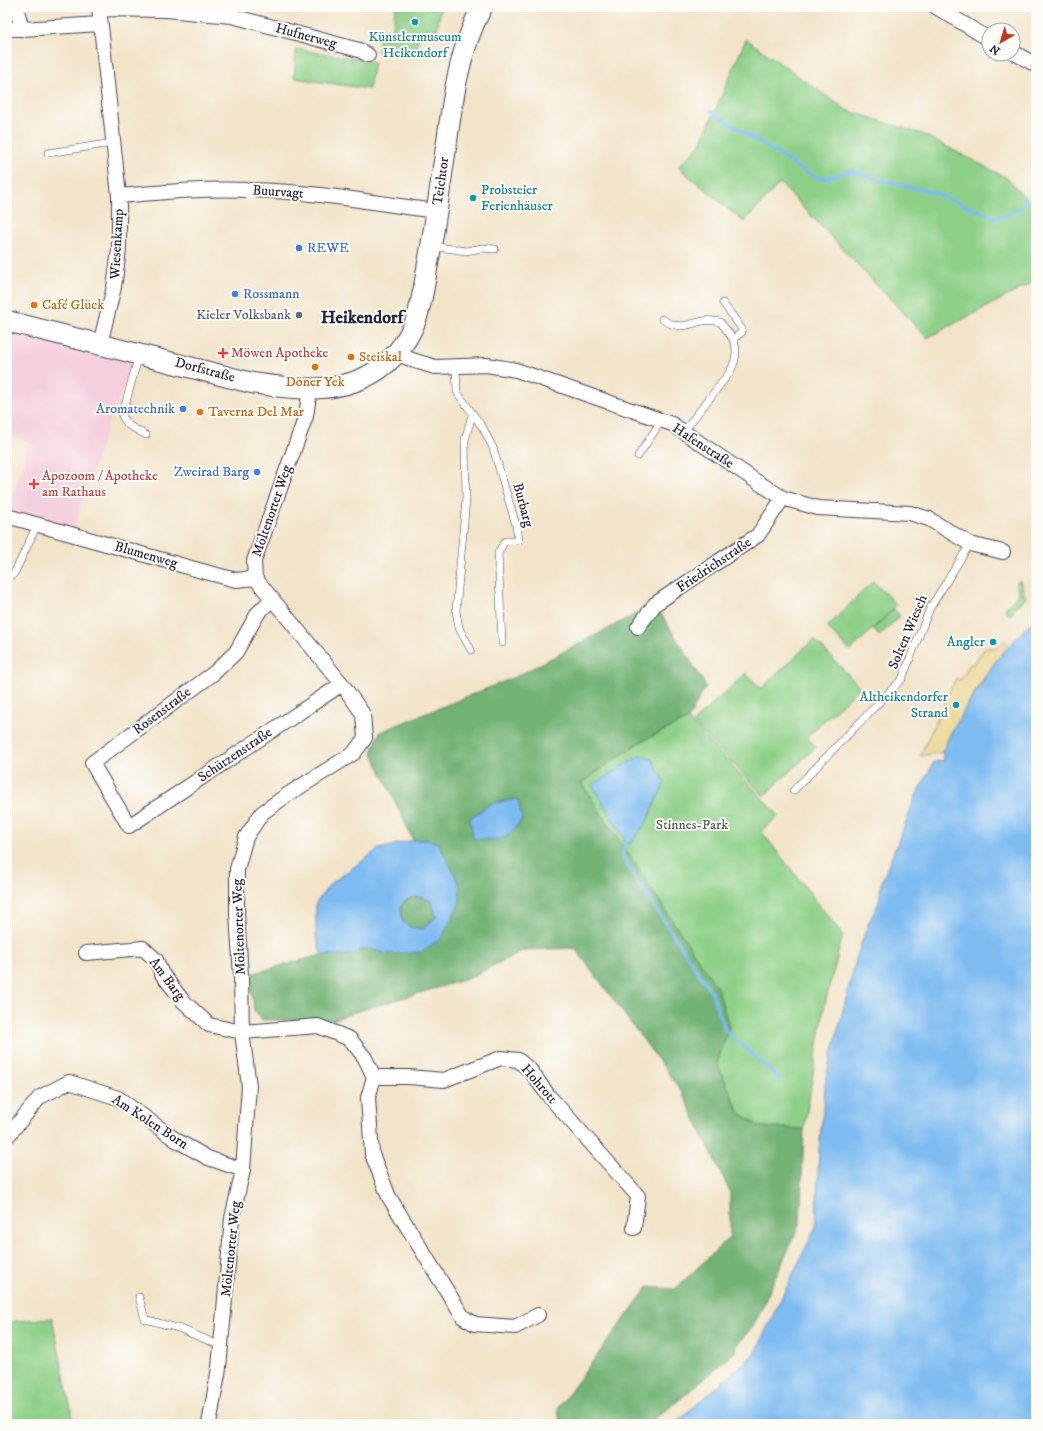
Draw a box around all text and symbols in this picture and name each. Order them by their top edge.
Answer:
marker: Künstlermuseum Heikendorf [410,17,420,27]
street label: Hufnerweg [273,19,339,53]
north arrow [981,22,1021,62]
place label: Künstlermuseum Heikendorf [368,28,462,62]
text: N [988,41,1003,57]
street label: Teichtor [429,155,453,206]
street label: Buurvagt [252,181,305,203]
place label: Probsteier Ferienhäuser [481,181,553,215]
marker: Probsteier Ferienhäuser [468,193,478,203]
street label: Wiesenkamp [106,208,128,281]
place label: REWE [307,239,349,257]
marker: REWE [294,243,304,253]
place label: Rossmann [243,285,300,303]
marker: Rossmann [230,289,240,299]
place label: Café Glück [42,296,104,314]
marker: Café Glück [29,300,39,310]
place label: Kieler Volksbank [196,306,291,324]
district label: Heikendorf [321,307,407,329]
marker: Kieler Volksbank [294,310,304,320]
place label: Möwen Apotheke [231,344,329,362]
marker: Möwen Apotheke [218,348,228,358]
place label: Steiskal [359,348,403,366]
marker: Steiskal [346,352,356,362]
street label: Dorfstraße [173,353,237,387]
marker: Döner Yek [310,362,320,372]
place label: Döner Yek [285,373,345,391]
place label: Aromatechnik [96,400,175,418]
place label: Taverna Del Mar [208,403,305,421]
marker: Aromatechnik [178,404,188,414]
marker: Taverna Del Mar [195,407,205,417]
street label: Hafenstraße [669,419,737,473]
street label: Möltenorter Weg [248,462,296,559]
place label: Zweirad Barg [174,463,249,481]
place label: Apozoom / Apotheke am Rathaus [42,467,158,501]
marker: Zweirad Barg [252,467,262,477]
marker: Apozoom / Apotheke am Rathaus [29,479,39,489]
street label: Burbarg [508,481,538,529]
street label: Friedrichstraße [673,533,755,597]
street label: Blumenweg [112,537,180,573]
street label: Solten Wiesch [884,591,932,672]
place label: Angler [947,633,986,651]
marker: Angler [988,637,998,647]
street label: Rosenstraße [129,683,195,739]
place label: Altheikendorfer Strand [859,688,949,722]
marker: Altheikendorfer Strand [951,700,961,710]
street label: Schützenstraße [194,723,276,786]
park label: Stinnes-Park [656,816,728,834]
street label: Möltenorter Weg [228,878,250,975]
street label: Am Barg [145,954,189,1004]
street label: Hohrott [517,1061,561,1108]
street label: Am Kolen Born [108,1091,192,1154]
street label: Möltenorter Weg [217,1200,245,1298]

